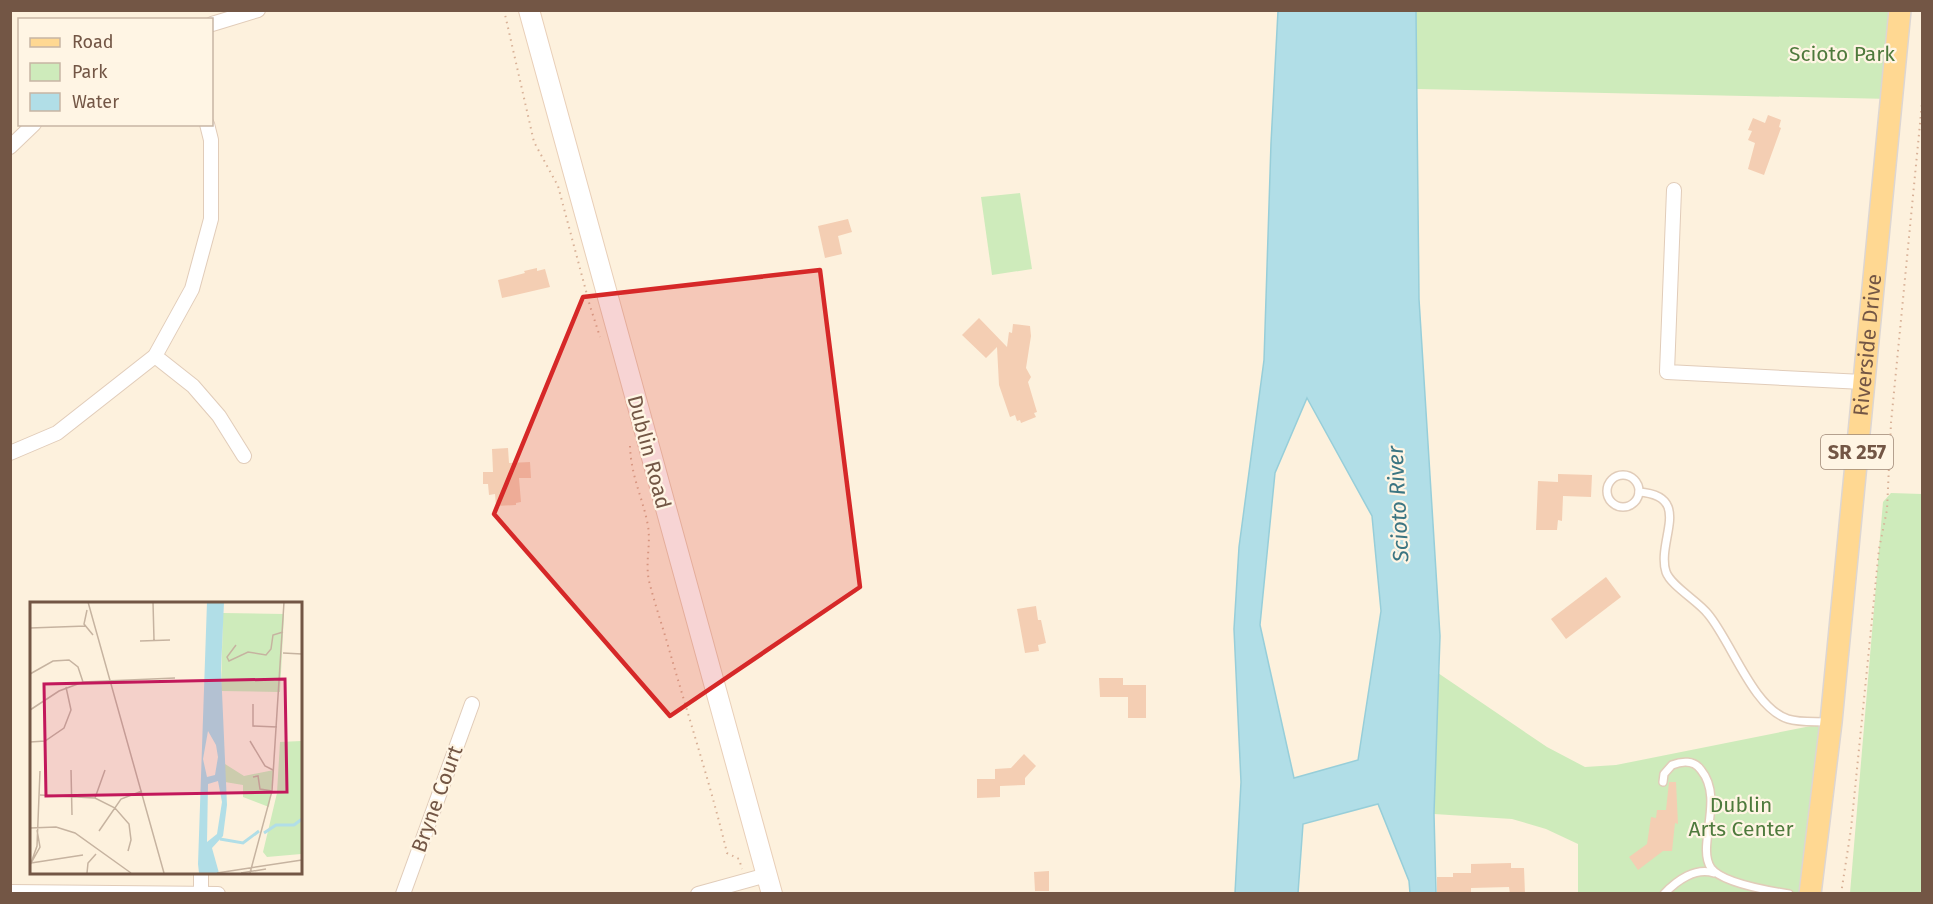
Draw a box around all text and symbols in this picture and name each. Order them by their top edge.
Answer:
legend [18,18,213,126]
text: Road [72,31,114,53]
park label: Scioto Park [1789,41,1895,67]
text: Park [72,61,108,83]
text: Water [72,91,119,113]
street label: Riverside Drive [1848,273,1887,417]
street label: Dublin Road [621,392,677,512]
road number: SR 257 [1821,435,1893,469]
water label: Scioto River [1381,444,1415,564]
inset map [30,602,302,874]
street label: Bryne Court [406,742,469,856]
park label: Dublin Arts Center [1689,792,1794,842]

